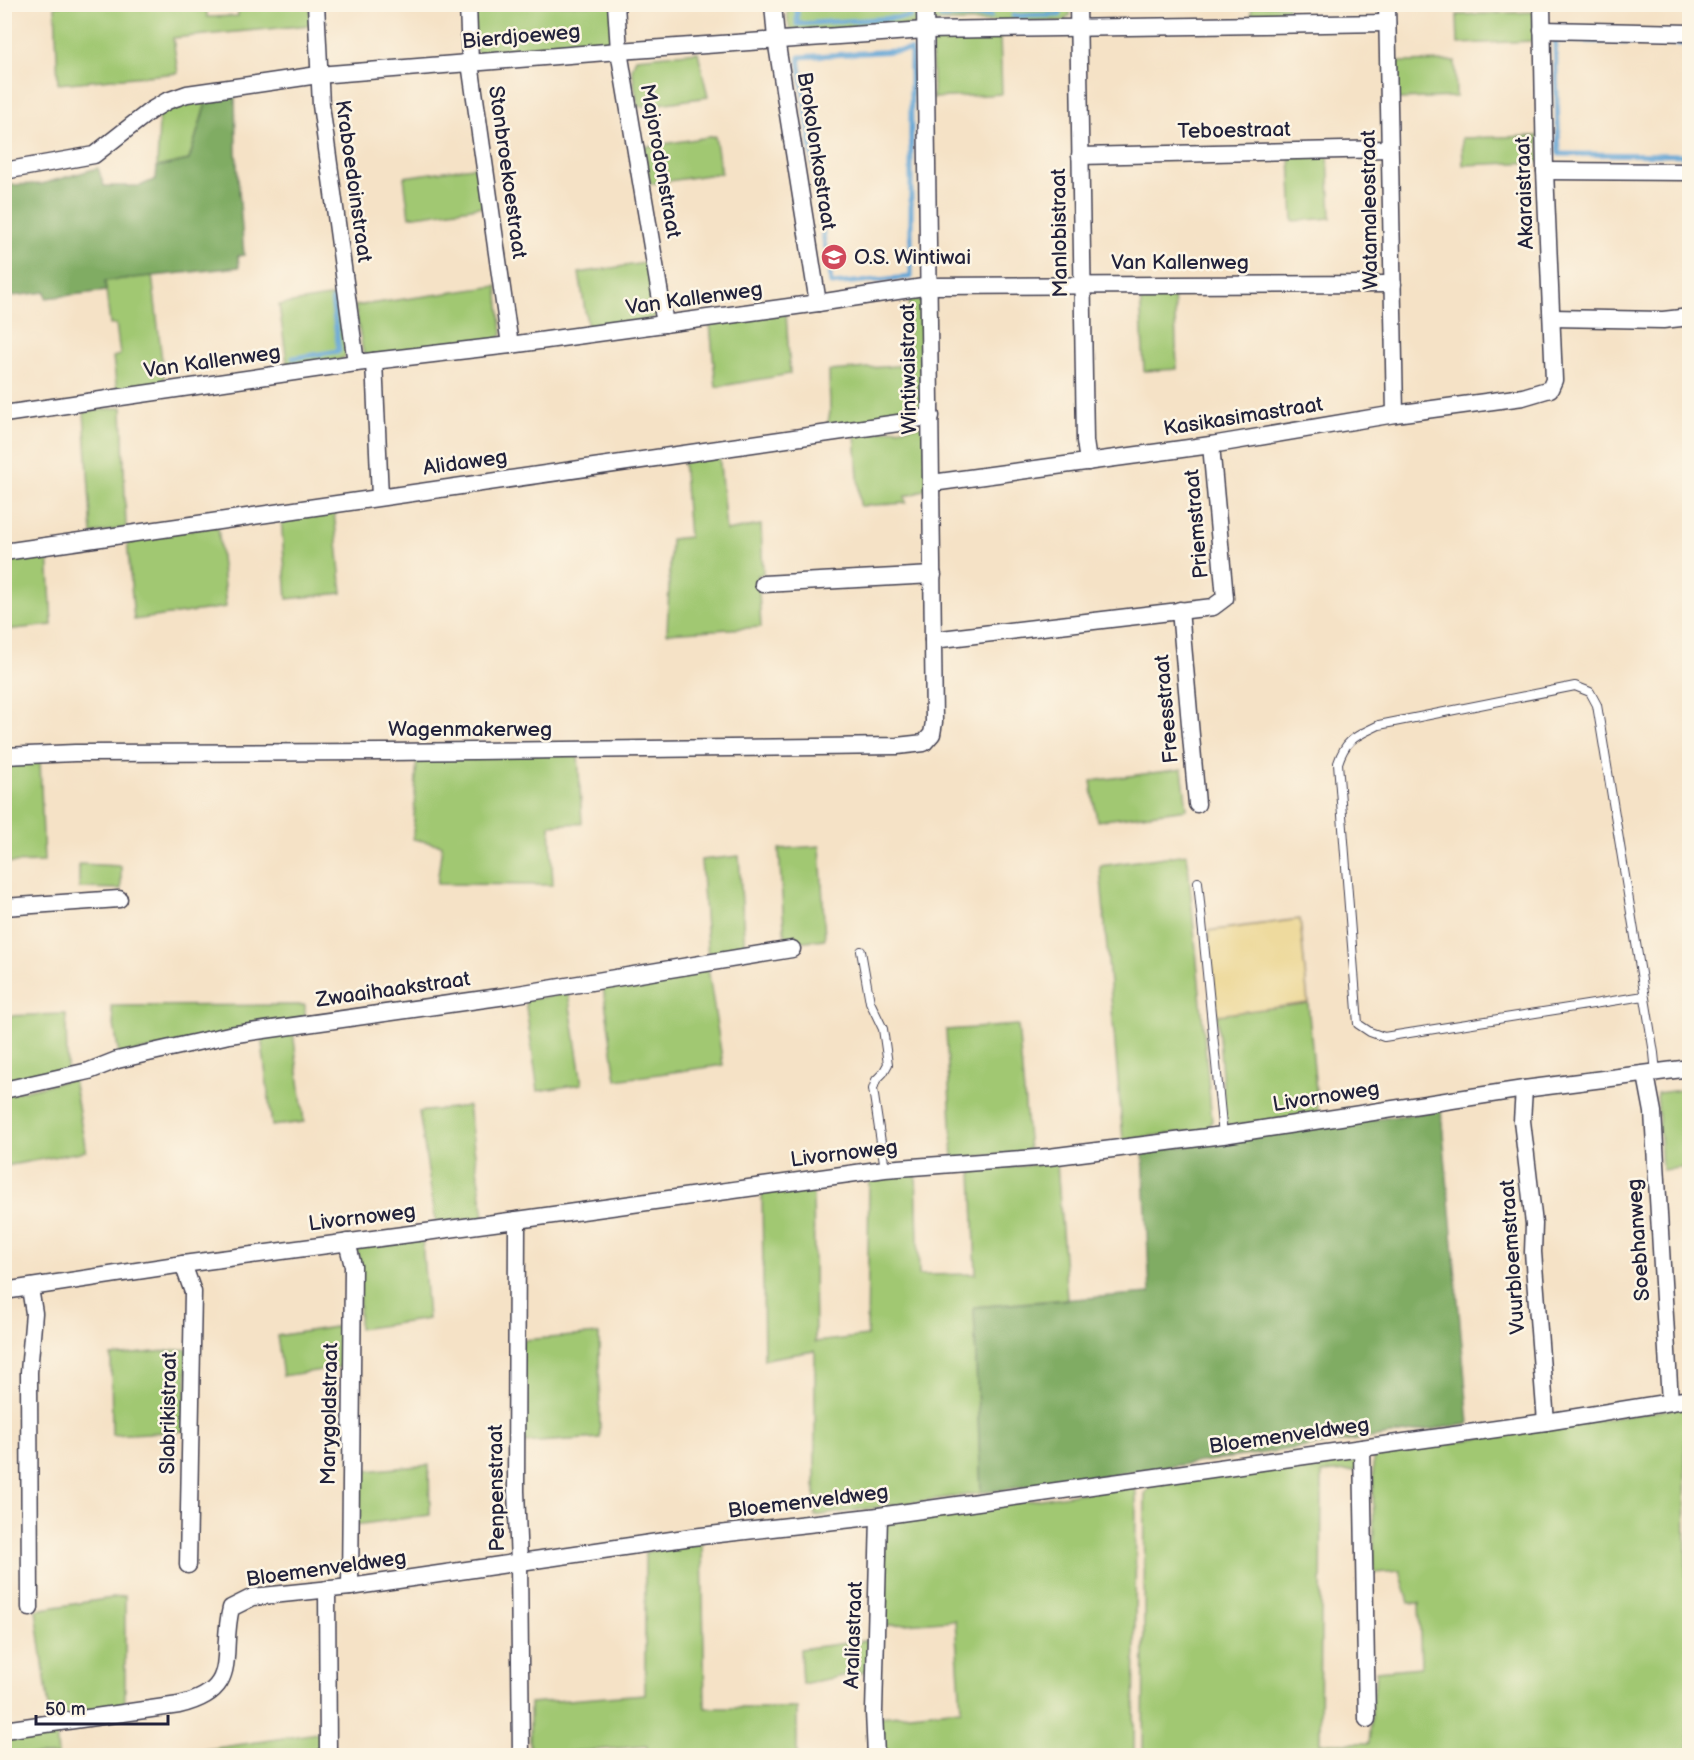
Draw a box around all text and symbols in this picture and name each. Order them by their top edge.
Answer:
street label: Bierdjoeweg [461,19,581,54]
street label: Brokolonkostraat [792,70,841,232]
street label: Majorodonstraat [635,82,686,241]
street label: Stonbroekoestraat [483,84,532,261]
street label: Kraboedoinstraat [330,98,377,264]
street label: Teboestraat [1177,117,1291,144]
street label: Watamaleostraat [1356,129,1383,290]
street label: Akaraistraat [1510,136,1539,250]
street label: Manlobistraat [1046,168,1073,298]
school or university icon: O.S. Wintiwai [819,242,849,272]
place label: O.S. Wintiwai [854,245,971,270]
street label: Van Kallenweg [1111,250,1249,275]
street label: Van Kallenweg [624,277,764,320]
street label: Wintiwaistraat [895,303,922,435]
street label: Van Kallenweg [142,340,282,383]
street label: Kasikasimastraat [1162,391,1325,441]
street label: Alidaweg [421,444,509,481]
street label: Priemstraat [1179,468,1214,580]
street label: Freesstraat [1149,653,1184,764]
street label: Wagenmakerweg [388,717,552,742]
street label: Zwaaihaakstraat [313,966,472,1013]
street label: Livornoweg [1271,1076,1381,1117]
street label: Livornoweg [789,1135,899,1172]
street label: Vuurbloemstraat [1495,1178,1530,1335]
street label: Soebhanweg [1622,1178,1655,1302]
street label: Livornoweg [307,1199,417,1236]
street label: Marygoldstraat [316,1342,343,1485]
street label: Slabrikistraat [155,1351,182,1475]
street label: Bloemenveldweg [1207,1412,1371,1459]
street label: Penpenstraat [483,1424,510,1552]
street label: Bloemenveldweg [726,1479,890,1524]
street label: Bloemenveldweg [244,1545,408,1592]
street label: Araliastraat [839,1580,868,1689]
scale bar [36,1688,168,1726]
text: 50 m [45,1699,86,1720]

